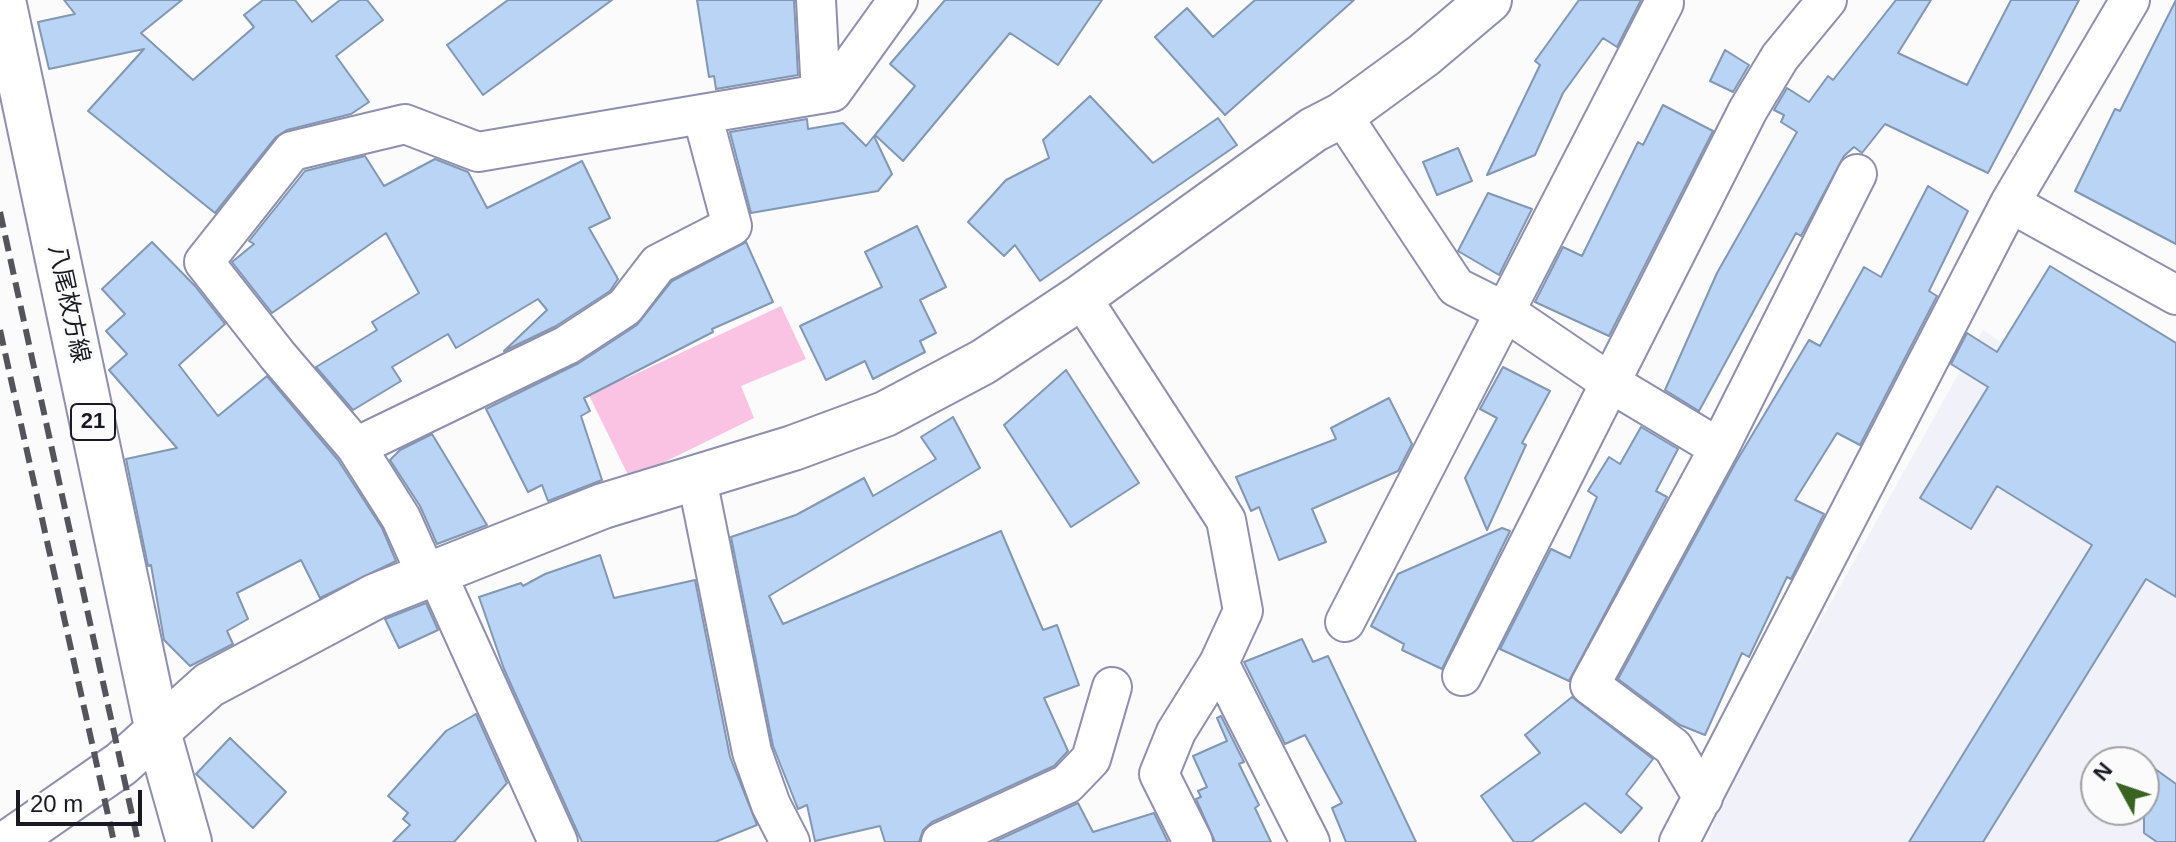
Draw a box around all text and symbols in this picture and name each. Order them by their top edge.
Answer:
street label: 八尾枚方線 [41,242,95,366]
road number: 21 [71,404,115,440]
north arrow [2080,746,2160,826]
text: N [2088,757,2117,786]
scale bar [20,774,146,824]
text: 20 m [30,790,83,817]

